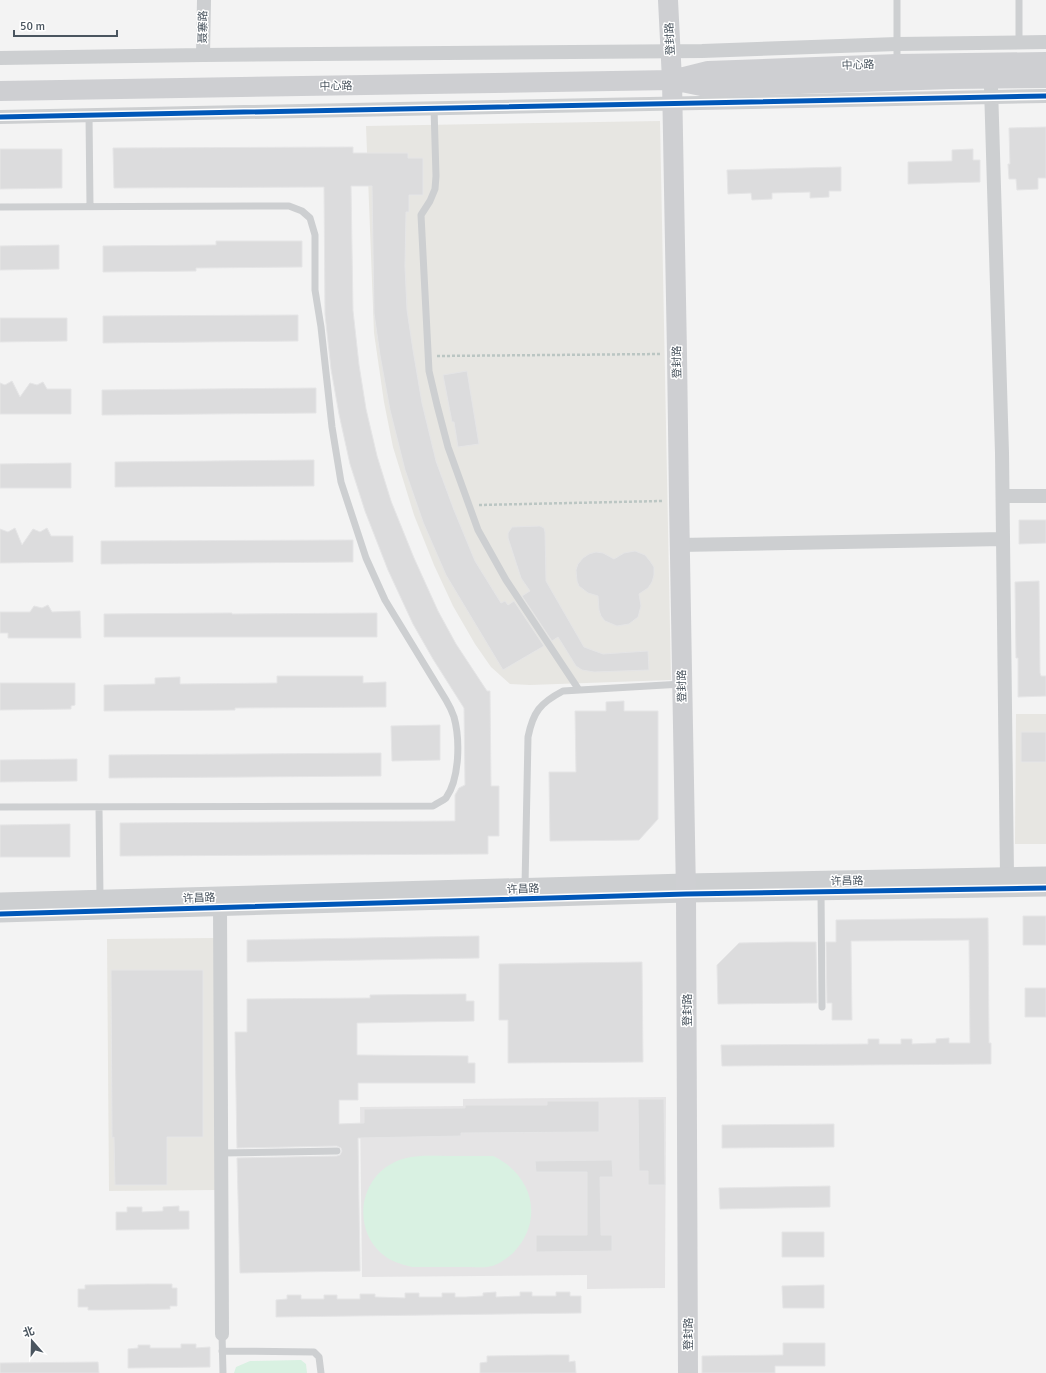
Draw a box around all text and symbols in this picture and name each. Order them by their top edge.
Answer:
street label: 聂寨路 [196,10,210,44]
scale bar [14,12,117,38]
text: 50 m [20,19,45,34]
street label: 登封路 [663,22,677,56]
street label: 中心路 [841,58,875,72]
street label: 中心路 [319,79,353,93]
street label: 登封路 [670,345,684,379]
street label: 登封路 [675,669,689,703]
street label: 许昌路 [830,874,864,888]
street label: 许昌路 [506,882,540,896]
street label: 许昌路 [182,891,216,905]
street label: 登封路 [681,994,694,1027]
street label: 登封路 [682,1318,695,1351]
north arrow [12,1321,52,1361]
text: 北 [21,1324,36,1340]

